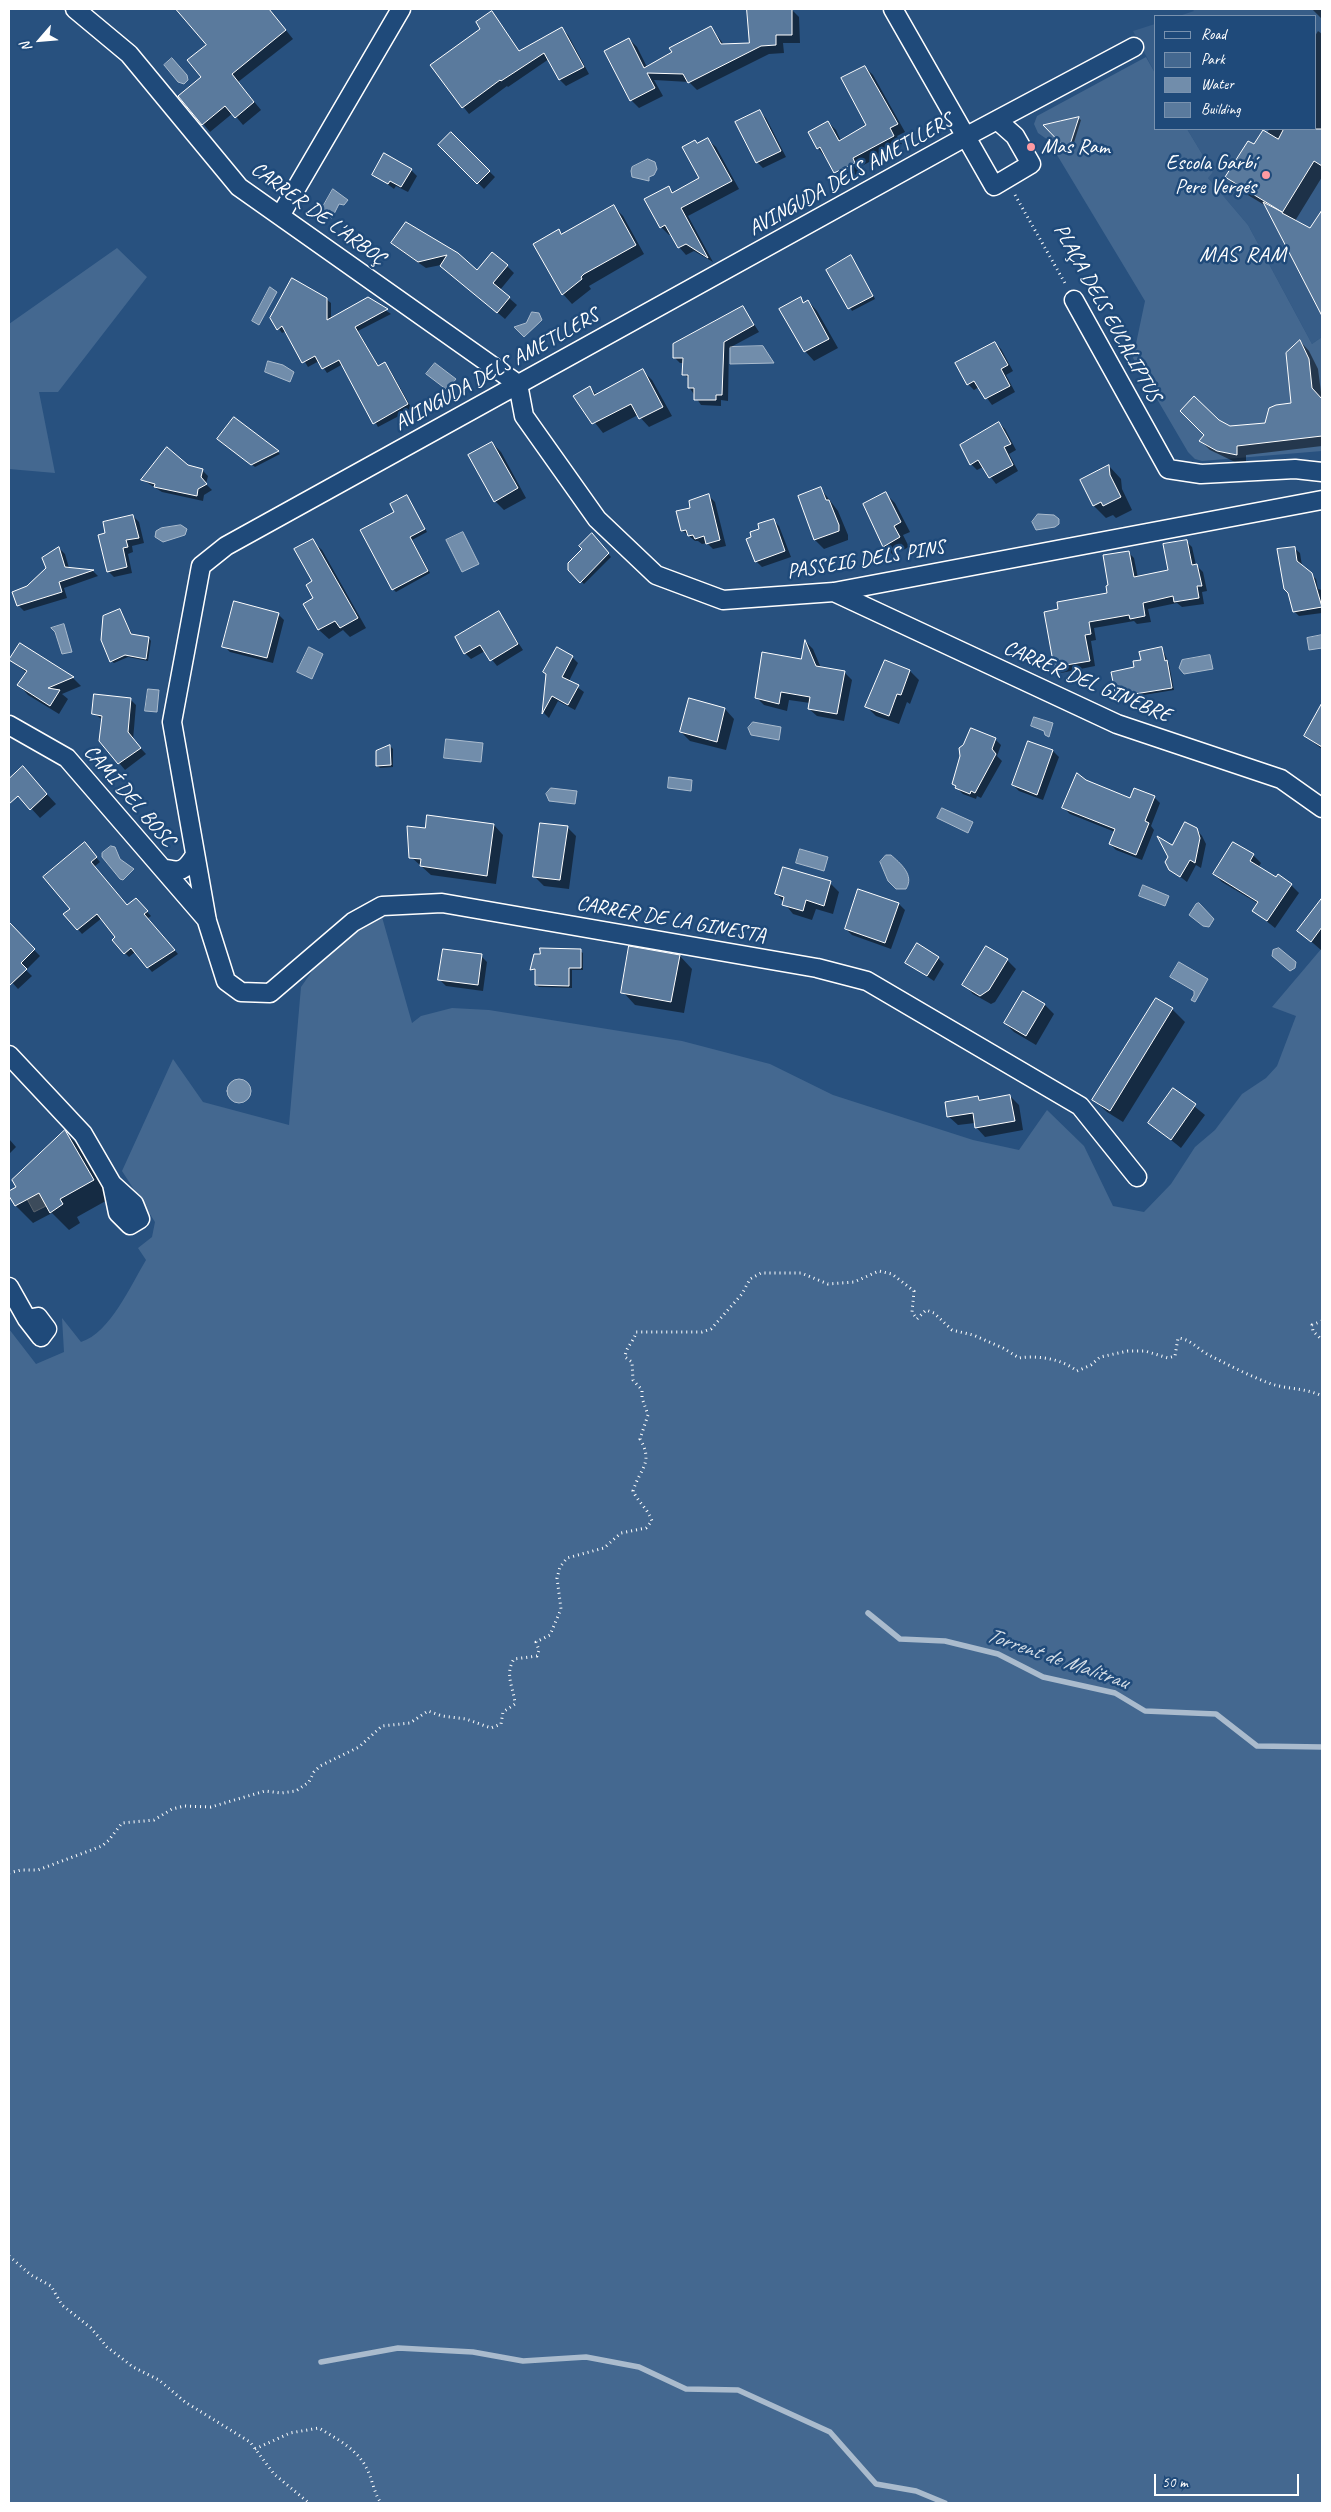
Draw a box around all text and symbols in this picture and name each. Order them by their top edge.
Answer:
north arrow [15,15,65,65]
legend [1154,15,1316,130]
text: Road [1201,25,1226,44]
text: N [17,39,36,55]
text: Park [1201,50,1225,69]
text: Water [1201,75,1234,94]
text: Building [1201,100,1240,119]
street label: AVINGUDA DELS AMETLLERS [744,108,958,242]
place label: Mas Ram [1041,134,1110,160]
marker: Mas Ram [1025,141,1037,153]
place label: Escola Garbí Pere Vergés [1166,150,1256,200]
street label: CARRER DE L'ARBOÇ [246,157,390,271]
marker: Escola Garbí Pere Vergés [1260,169,1272,181]
street label: PLAÇA DELS EUCALIPTUS [1048,220,1166,406]
district label: MAS RAM [1198,242,1288,268]
street label: AVINGUDA DELS AMETLLERS [390,303,604,437]
street label: PASSEIG DELS PINS [785,535,947,585]
street label: CARRER DEL GINEBRE [1000,635,1174,729]
street label: CAMÍ DEL BOSC [78,740,180,852]
street label: CARRER DE LA GINESTA [574,891,768,949]
water label: Torrent de Malitrau [983,1622,1131,1696]
scale bar [1156,2464,1301,2496]
text: 50 m [1162,2473,1188,2492]

